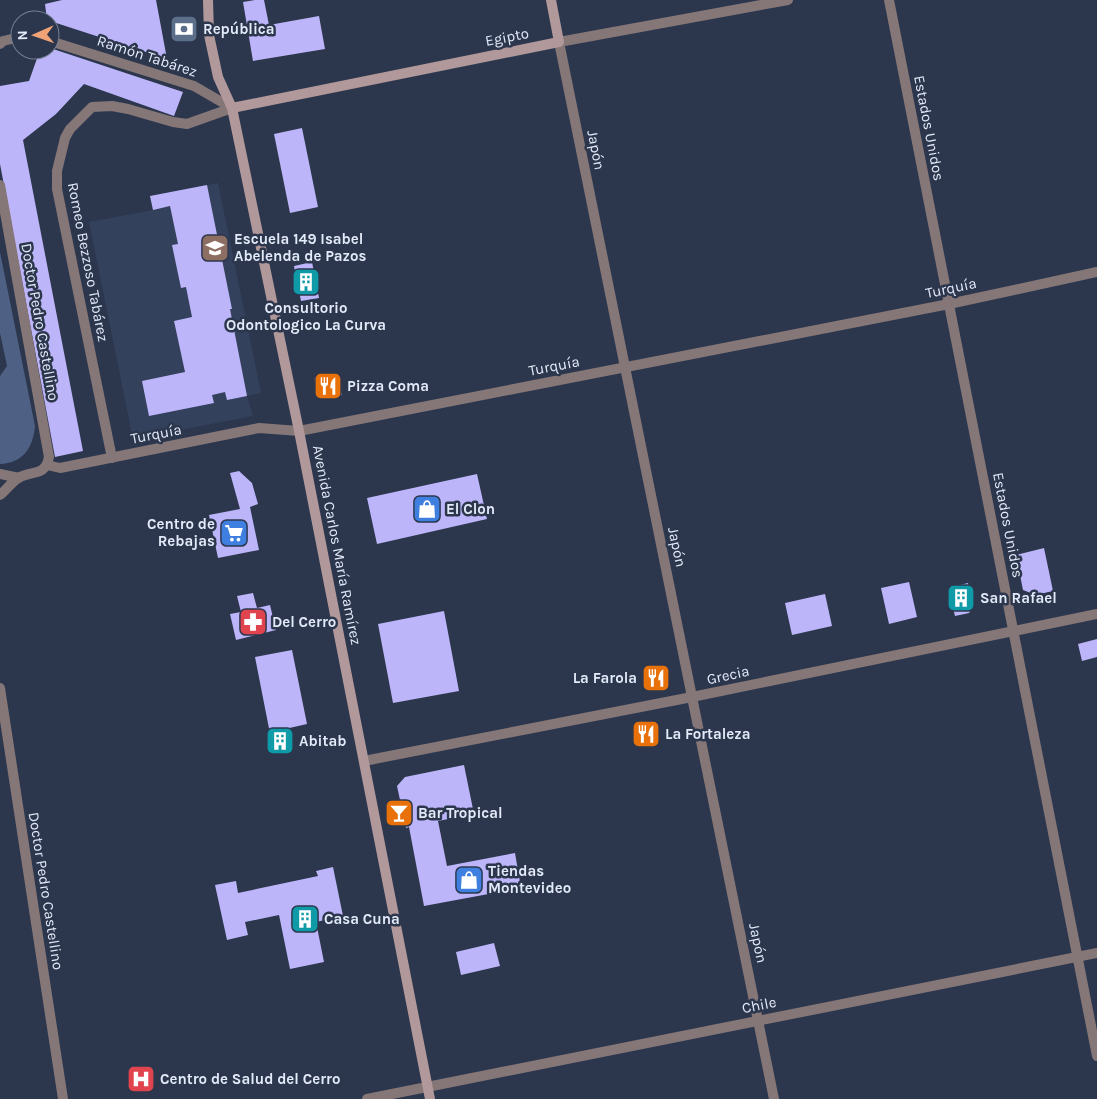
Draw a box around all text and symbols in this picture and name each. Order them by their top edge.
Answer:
north arrow [10,10,60,60]
bank icon: República [169,14,199,44]
place label: República [203,20,275,38]
street label: Egipto [484,24,530,50]
text: N [14,30,31,41]
street label: Ramón Tabárez [95,31,199,81]
street label: Estados Unidos [910,74,948,182]
street label: Japón [583,128,609,172]
street label: Romeo Bezzoso Tabárez [64,181,112,343]
place label: Escuela 149 Isabel Abelenda de Pazos [234,230,367,265]
school or university icon: Escuela 149 Isabel Abelenda de Pazos [200,233,230,263]
street label: Doctor Pedro Castellino [17,242,63,402]
building icon: Consultorio Odontologico La Curva [291,267,321,297]
street label: Turquía [924,274,978,302]
place label: Consultorio Odontologico La Curva [226,299,386,334]
street label: Turquía [527,352,581,380]
restaurant icon: Pizza Coma [313,371,343,401]
place label: Pizza Coma [347,377,429,395]
street label: Turquía [129,420,183,448]
street label: Avenida Carlos María Ramírez [309,443,365,647]
street label: Estados Unidos [989,471,1027,579]
shop icon: El Clon [412,494,442,524]
place label: El Clon [446,500,495,518]
place label: Centro de Rebajas [147,515,215,550]
supermarket icon: Centro de Rebajas [219,518,249,548]
street label: Japón [664,525,690,569]
building icon: San Rafael [946,583,976,613]
place label: San Rafael [980,589,1057,607]
pharmacy icon: Del Cerro [238,607,268,637]
place label: Del Cerro [272,613,336,631]
street label: Grecia [705,662,751,688]
restaurant icon: La Farola [641,663,671,693]
place label: La Farola [573,669,637,687]
restaurant icon: La Fortaleza [631,719,661,749]
place label: La Fortaleza [665,725,751,743]
building icon: Abitab [265,726,295,756]
place label: Abitab [299,732,346,750]
bar icon: Bar Tropical [384,798,414,828]
place label: Bar Tropical [418,804,503,822]
street label: Doctor Pedro Castellino [25,811,67,971]
place label: Tiendas Montevideo [488,862,571,897]
shop icon: Tiendas Montevideo [454,865,484,895]
building icon: Casa Cuna [290,904,320,934]
place label: Casa Cuna [324,910,400,928]
street label: Japón [745,921,771,965]
street label: Chile [740,993,778,1017]
hospital icon: Centro de Salud del Cerro [126,1064,156,1094]
place label: Centro de Salud del Cerro [160,1070,340,1088]

